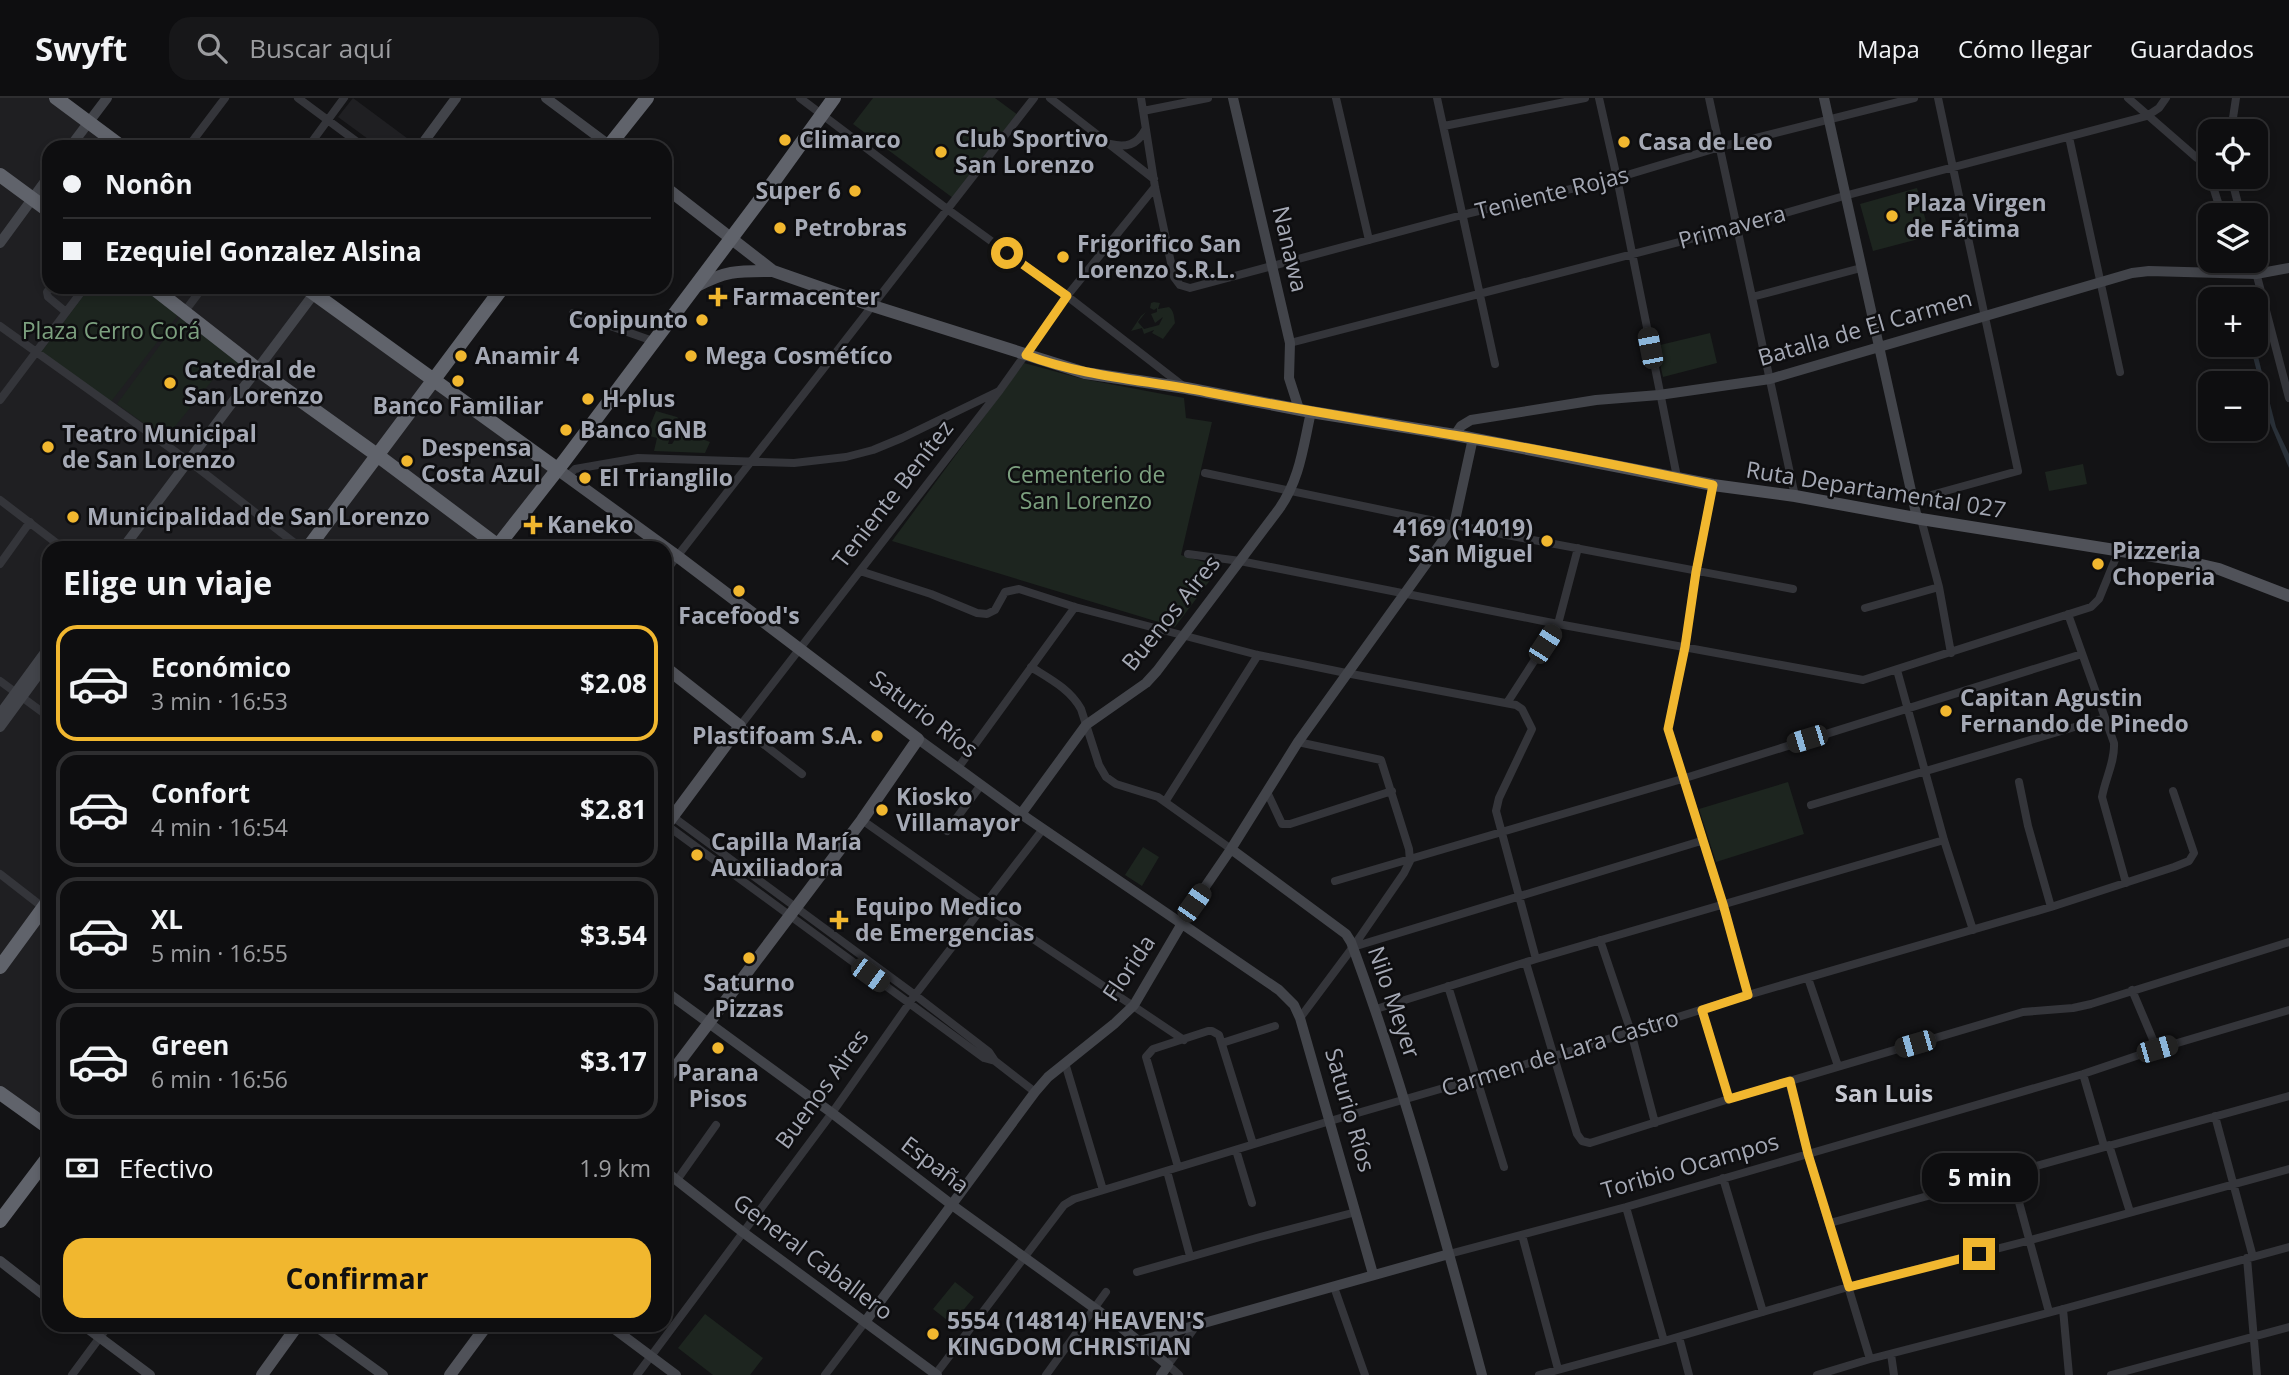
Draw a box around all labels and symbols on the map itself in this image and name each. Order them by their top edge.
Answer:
place label: Club Sportivo San Lorenzo [955,122,1109,180]
place label: Climarco [799,123,901,155]
place label: Casa de Leo [1638,125,1773,157]
marker: Climarco [777,132,793,148]
marker: Casa de Leo [1616,134,1632,150]
marker: Club Sportivo San Lorenzo [933,144,949,160]
street label: Teniente Rojas [1472,157,1632,227]
place label: Super 6 [756,174,841,206]
marker: Super 6 [847,183,863,199]
place label: Plaza Virgen de Fátima [1906,186,2047,244]
street label: Primavera [1675,196,1789,256]
street label: Nanawa [1266,203,1316,295]
marker: Plaza Virgen de Fátima [1884,208,1900,224]
place label: Petrobras [794,211,907,243]
marker: Petrobras [772,220,788,236]
place label: Frigorifico San Lorenzo S.R.L. [1077,227,1241,285]
route start [991,237,1023,269]
marker: Frigorifico San Lorenzo S.R.L. [1055,249,1071,265]
place label: Farmacenter [732,280,880,312]
street label: Batalla de El Carmen [1754,281,1976,373]
marker: Farmacenter [710,289,726,305]
place label: Copipunto [569,303,688,335]
marker: Copipunto [694,312,710,328]
park label: Plaza Cerro Corá [22,314,200,346]
car [1636,325,1665,371]
place label: Anamir 4 [475,339,579,371]
place label: Mega Cosmétíco [705,339,893,371]
marker: Anamir 4 [453,348,469,364]
marker: Mega Cosmétíco [683,348,699,364]
place label: Catedral de San Lorenzo [184,353,324,411]
marker: Banco Familiar [450,373,466,389]
marker: Catedral de San Lorenzo [162,375,178,391]
place label: H-plus [602,382,675,414]
place label: Banco Familiar [373,389,544,421]
marker: H-plus [580,391,596,407]
place label: Banco GNB [580,413,707,445]
street label: Teniente Benítez [824,413,960,574]
place label: Teatro Municipal de San Lorenzo [62,417,257,475]
marker: Banco GNB [558,422,574,438]
place label: Despensa Costa Azul [421,431,540,489]
marker: Teatro Municipal de San Lorenzo [40,439,56,455]
marker: Despensa Costa Azul [399,453,415,469]
street label: Ruta Departamental 027 [1744,453,2008,525]
park label: Cementerio de San Lorenzo [1007,458,1165,516]
place label: El Trianglilo [599,461,733,493]
marker: El Trianglilo [577,470,593,486]
place label: Municipalidad de San Lorenzo [87,500,430,532]
place label: Kaneko [547,508,633,540]
marker: Municipalidad de San Lorenzo [65,509,81,525]
place label: 4169 (14019) San Miguel [1393,511,1533,569]
marker: Kaneko [525,517,541,533]
marker: 4169 (14019) San Miguel [1539,533,1555,549]
place label: Pizzeria Choperia [2112,534,2216,592]
street label: Buenos Aires [1114,548,1227,677]
marker: Pizzeria Choperia [2090,556,2106,572]
marker: Facefood's [731,583,747,599]
place label: Facefood's [678,599,800,631]
car [1525,621,1566,667]
street label: Saturio Ríos [864,662,985,764]
place label: Capitan Agustin Fernando de Pinedo [1960,681,2189,739]
marker: Capitan Agustin Fernando de Pinedo [1938,703,1954,719]
place label: Plastifoam S.A. [692,719,863,751]
car [1784,723,1831,755]
marker: Plastifoam S.A. [869,728,885,744]
place label: Kiosko Villamayor [896,780,1020,838]
marker: Kiosko Villamayor [874,802,890,818]
place label: Capilla María Auxiliadora [711,825,862,883]
marker: Capilla María Auxiliadora [689,847,705,863]
car [1174,880,1215,926]
place label: Equipo Medico de Emergencias [855,890,1035,948]
marker: Equipo Medico de Emergencias [829,910,849,930]
street label: Florida [1094,928,1162,1007]
street label: Nilo Meyer [1361,942,1429,1062]
marker: Saturno Pizzas [741,950,757,966]
car [847,954,894,996]
place label: Saturno Pizzas [703,966,795,1024]
street label: Carmen de Lara Castro [1437,1001,1682,1103]
street label: Buenos Aires [767,1022,875,1155]
car [1892,1028,1939,1060]
car [2134,1033,2181,1065]
marker: Parana Pisos [710,1040,726,1056]
street label: Saturio Ríos [1318,1044,1384,1175]
place label: Parana Pisos [677,1056,759,1114]
district label: San Luis [1835,1076,1933,1109]
street label: Toribio Ocampos [1597,1124,1782,1206]
street label: España [895,1128,976,1200]
callout: 5 min [1921,1152,2037,1202]
street label: General Caballero [727,1185,900,1327]
route end [1963,1238,1995,1270]
place label: 5554 (14814) HEAVEN'S KINGDOM CHRISTIAN [947,1304,1205,1362]
marker: 5554 (14814) HEAVEN'S KINGDOM CHRISTIAN [925,1326,941,1342]

